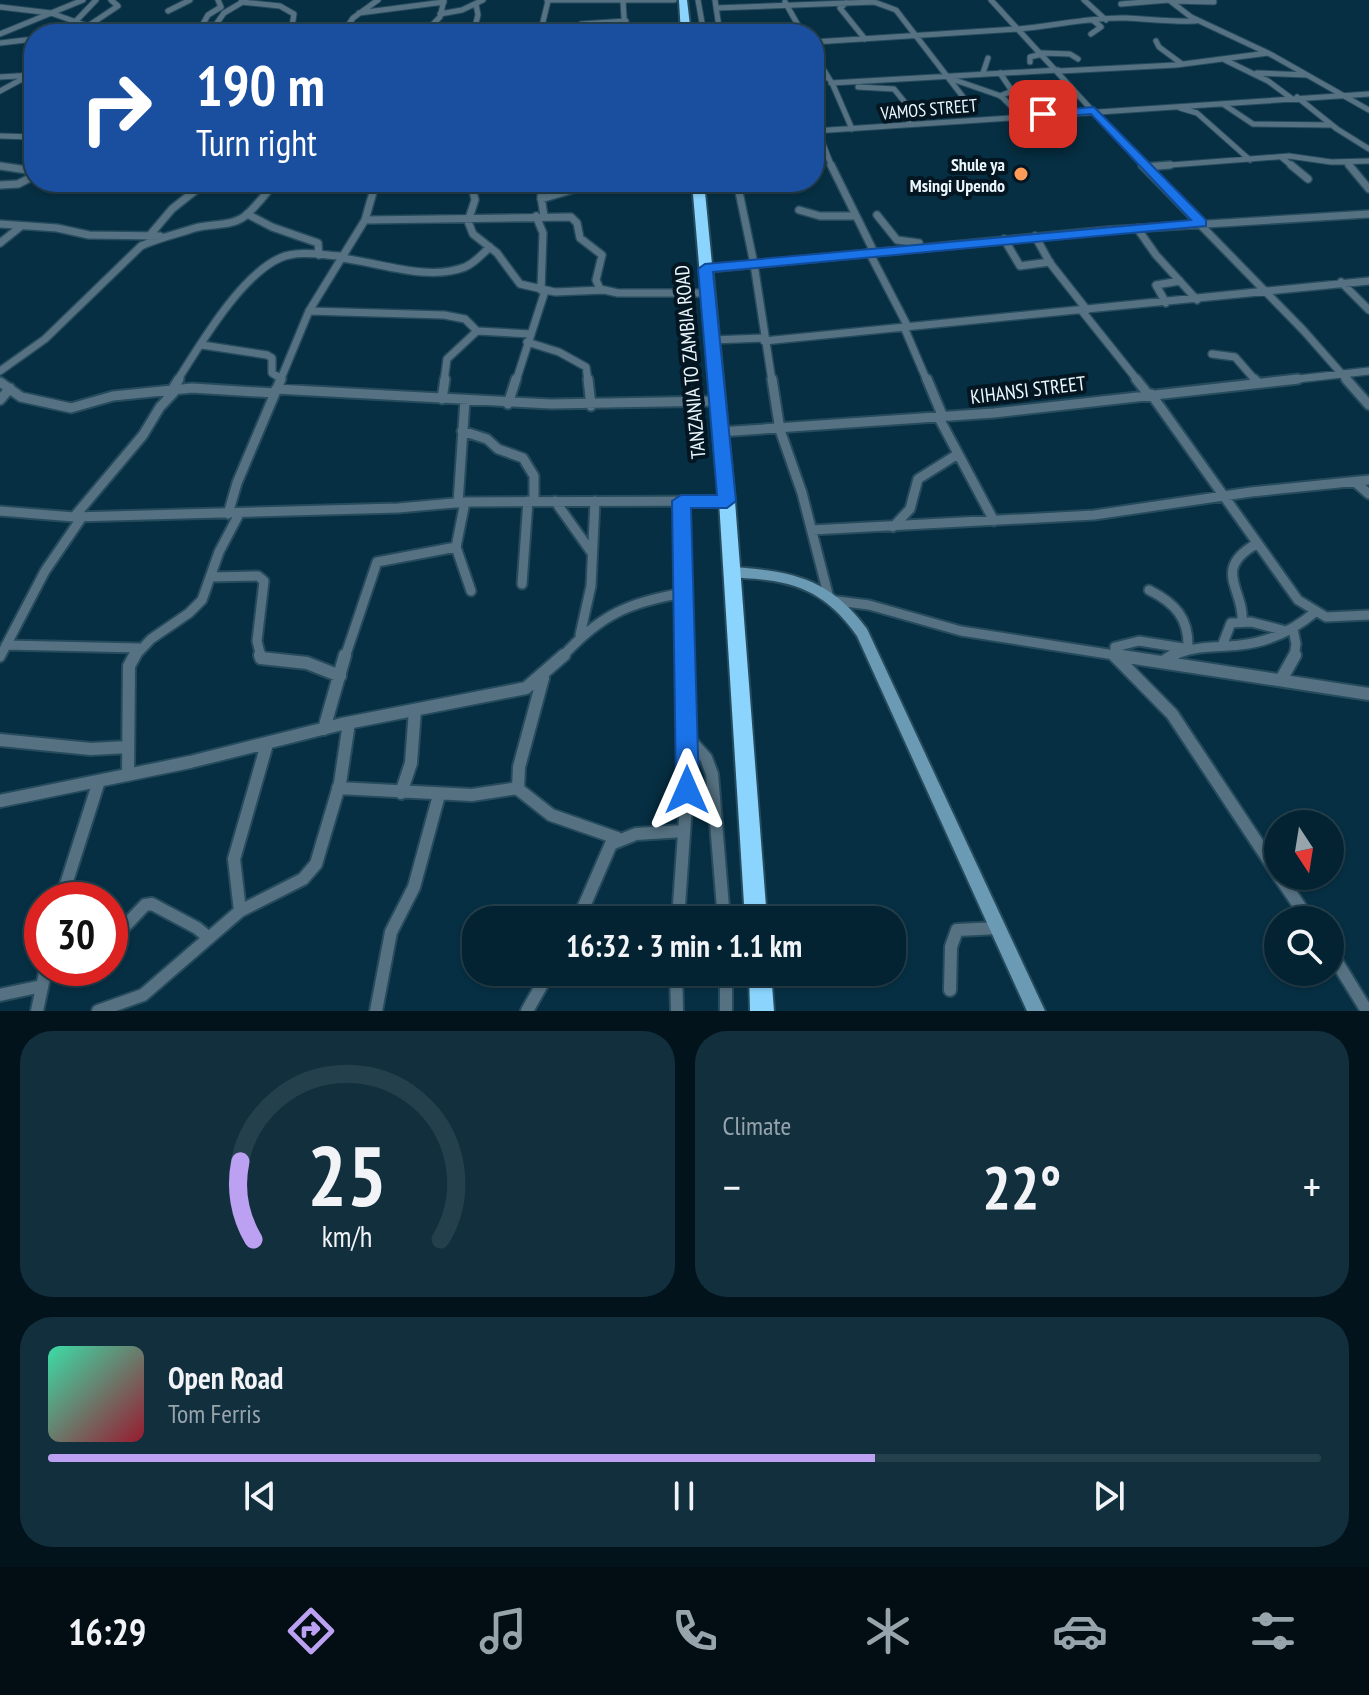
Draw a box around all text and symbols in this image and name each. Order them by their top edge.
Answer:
text: 190 m [196,49,325,121]
icon: right [64,56,168,160]
pin [1009,80,1077,148]
icon: arrive [1021,92,1065,136]
street label: VAMOS STREET [879,93,978,125]
text: Turn right [196,119,317,166]
place label: Shule ya Msingi Upendo [910,153,1005,197]
marker: Shule ya Msingi Upendo [1012,165,1030,183]
street label: TANZANIA TO ZAMBIA ROAD [669,264,711,460]
street label: KIHANSI STREET [969,370,1087,410]
position arrow [645,748,729,832]
north arrow [1264,810,1344,890]
map controls [1264,810,1344,986]
speed limit sign: 30 [24,882,128,986]
button: search [1264,906,1344,986]
text: 16:32 · 3 min · 1.1 km [566,926,802,965]
text: Climate [723,1109,791,1142]
text: 25 [307,1121,387,1229]
text: 22° [982,1148,1061,1226]
text: − [723,1158,741,1215]
text: + [1303,1158,1321,1215]
text: km/h [322,1218,373,1255]
text: Open Road [168,1358,283,1397]
text: Tom Ferris [168,1397,261,1430]
icon: previous [238,1474,282,1518]
icon: pause [662,1474,706,1518]
icon: next [1087,1474,1131,1518]
icon: directions [283,1603,339,1659]
icon: music [475,1603,531,1659]
icon: phone [667,1603,723,1659]
icon: climate [860,1603,916,1659]
icon: car [1052,1603,1108,1659]
icon: filters [1245,1603,1301,1659]
text: 16:29 [68,1608,146,1655]

